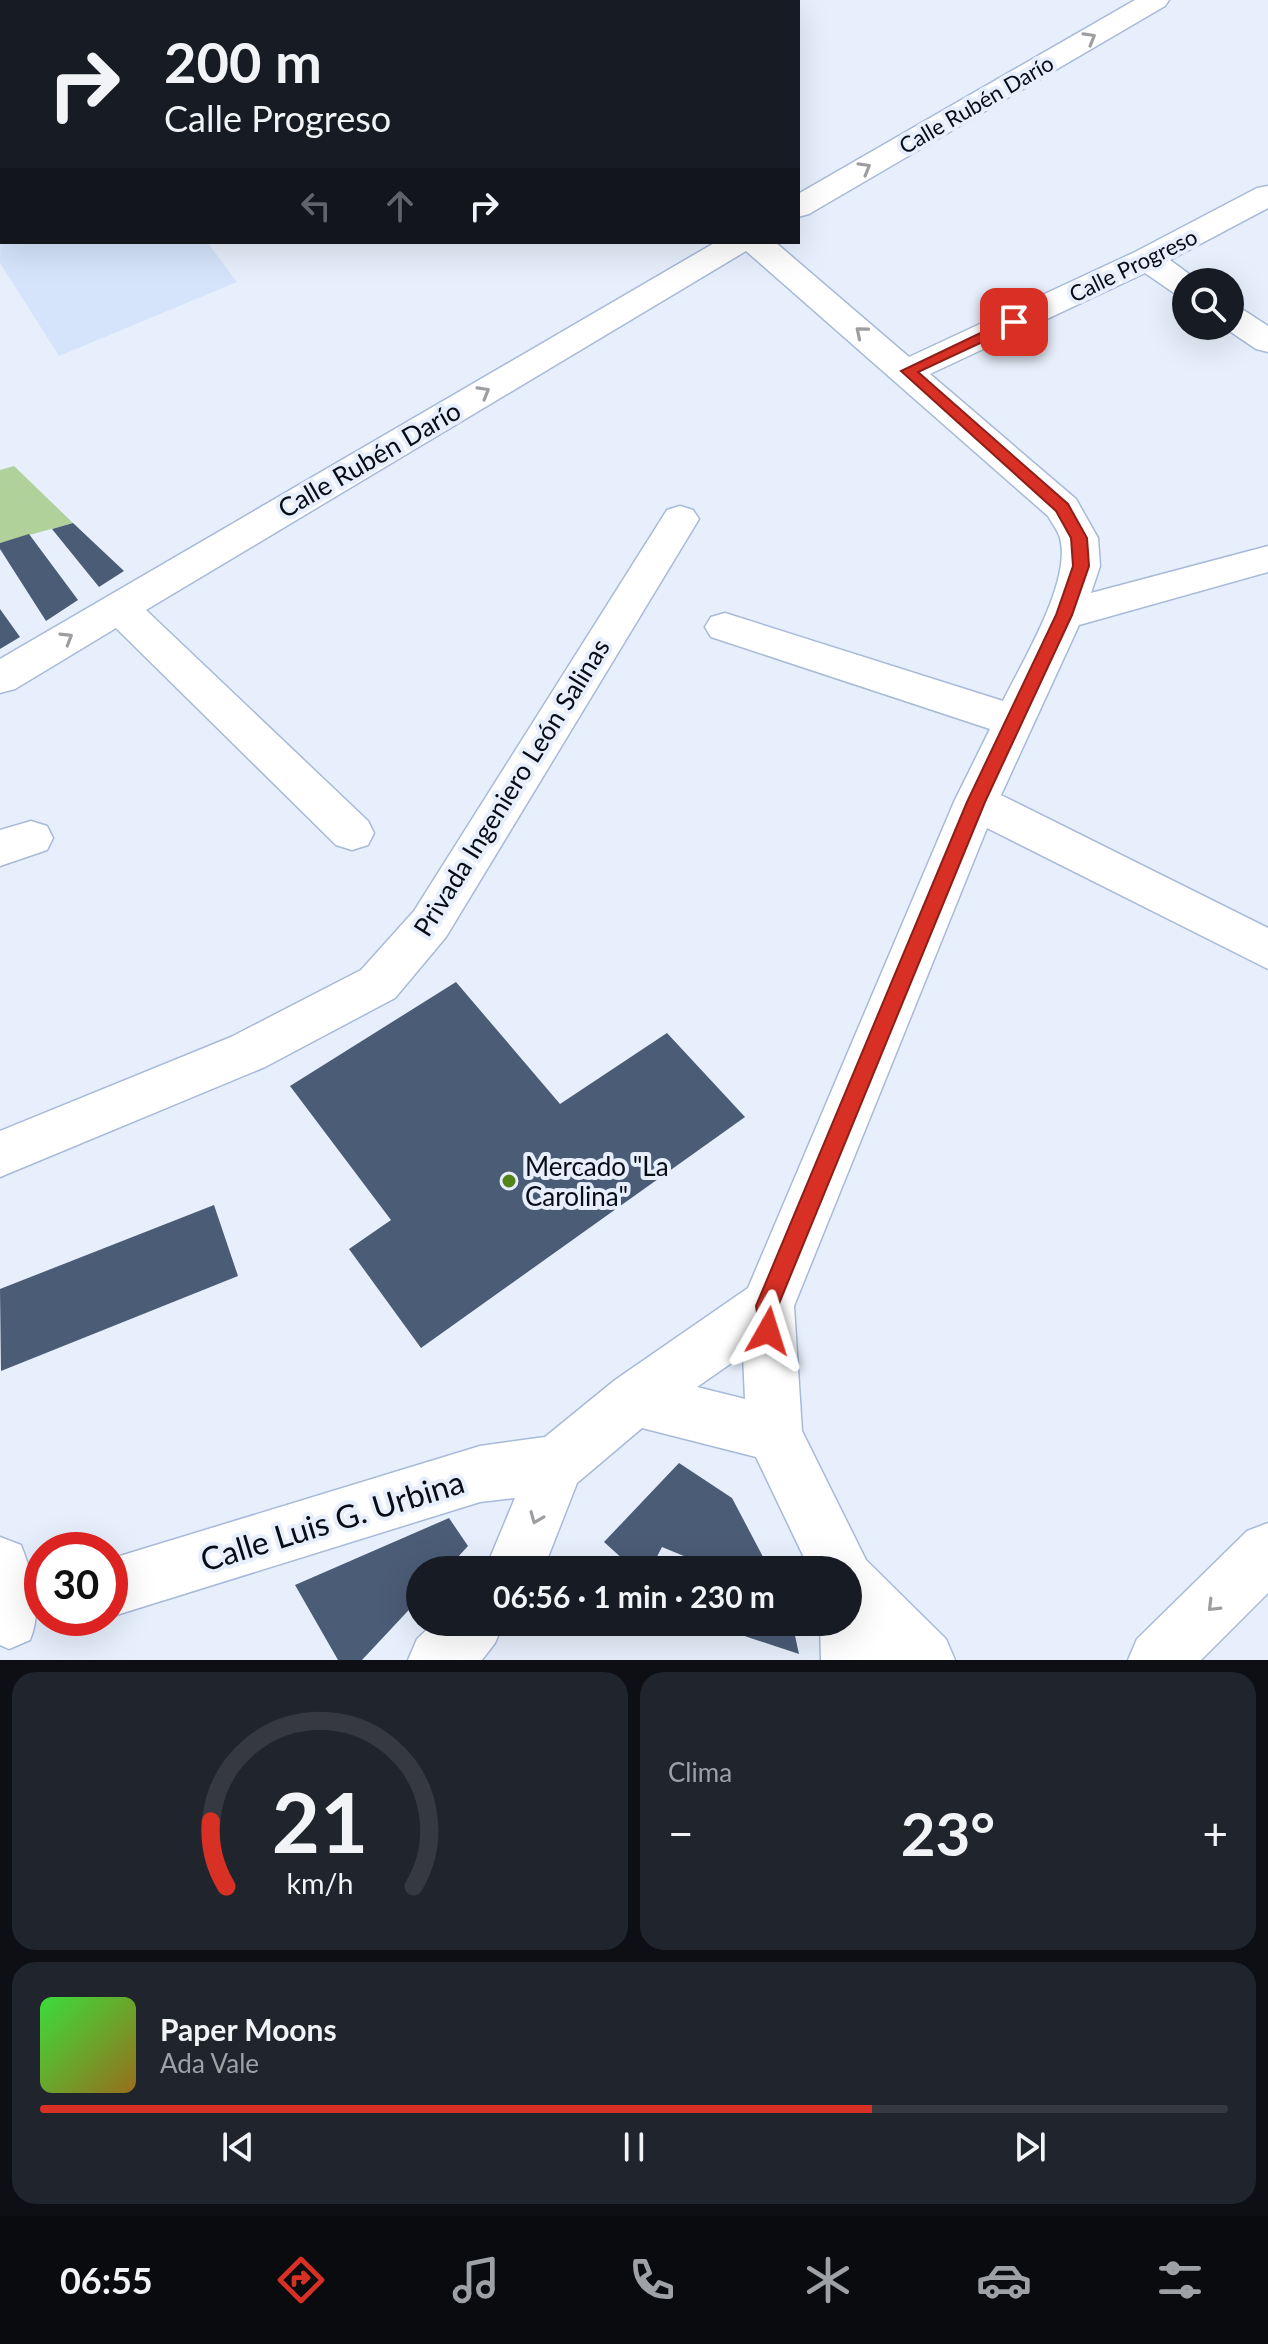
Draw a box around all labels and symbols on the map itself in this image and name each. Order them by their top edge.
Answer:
one-way arrow [1081,32,1096,48]
street label: Calle Rubén Darío [894,49,1058,159]
one-way arrow [857,162,871,178]
street label: Calle Progreso [1065,222,1201,308]
pin [980,288,1048,356]
one-way arrow [856,327,870,342]
one-way arrow [475,386,490,402]
street label: Calle Rubén Darío [272,394,466,524]
one-way arrow [58,632,73,648]
street label: Privada Ingeniero León Salinas [406,632,616,942]
place label: Mercado "La Carolina" [525,1150,669,1212]
marker: Mercado "La Carolina" [500,1172,518,1190]
position arrow [726,1289,810,1373]
street label: Calle Luis G. Urbina [195,1461,469,1579]
one-way arrow [529,1510,546,1524]
speed limit sign: 30 [24,1532,128,1636]
one-way arrow [1208,1597,1222,1611]

